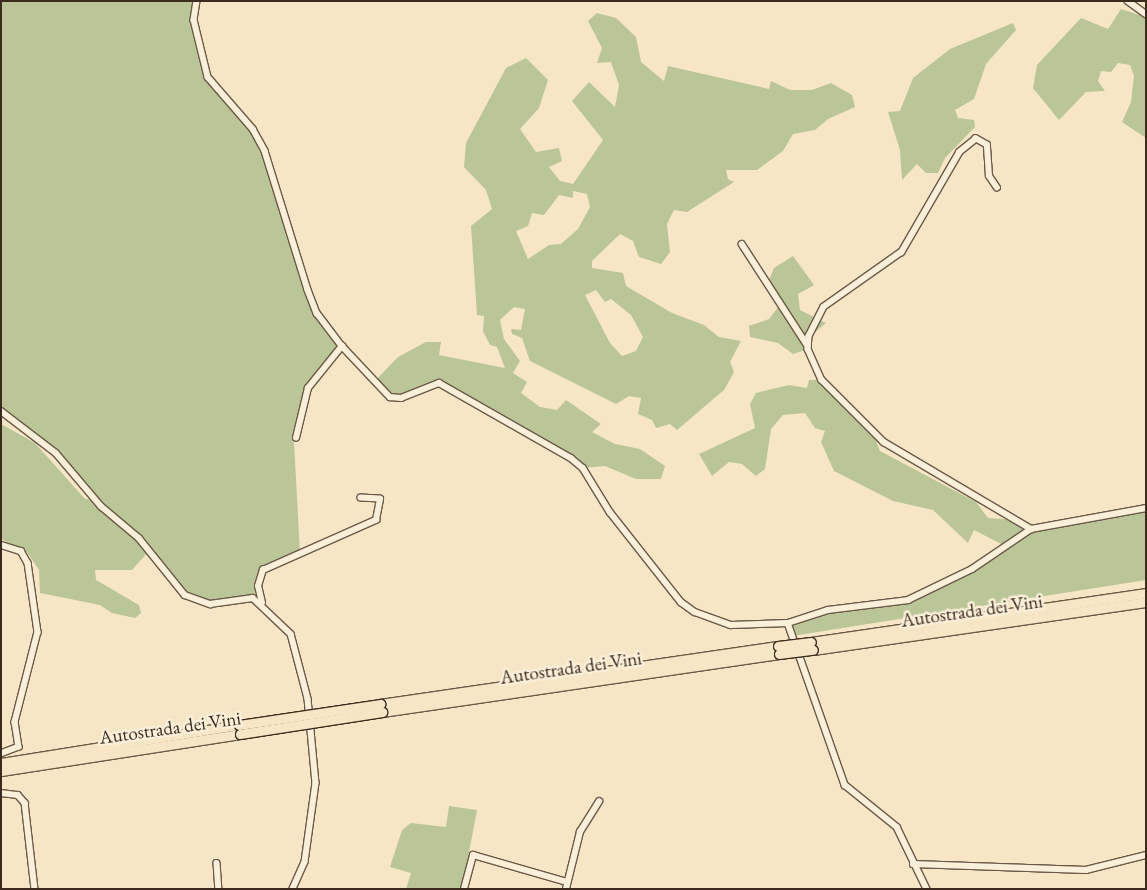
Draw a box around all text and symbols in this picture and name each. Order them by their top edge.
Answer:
street label: Autostrada dei Vini [900,590,1044,632]
street label: Autostrada dei Vini [499,647,643,689]
street label: Autostrada dei Vini [98,707,242,749]

